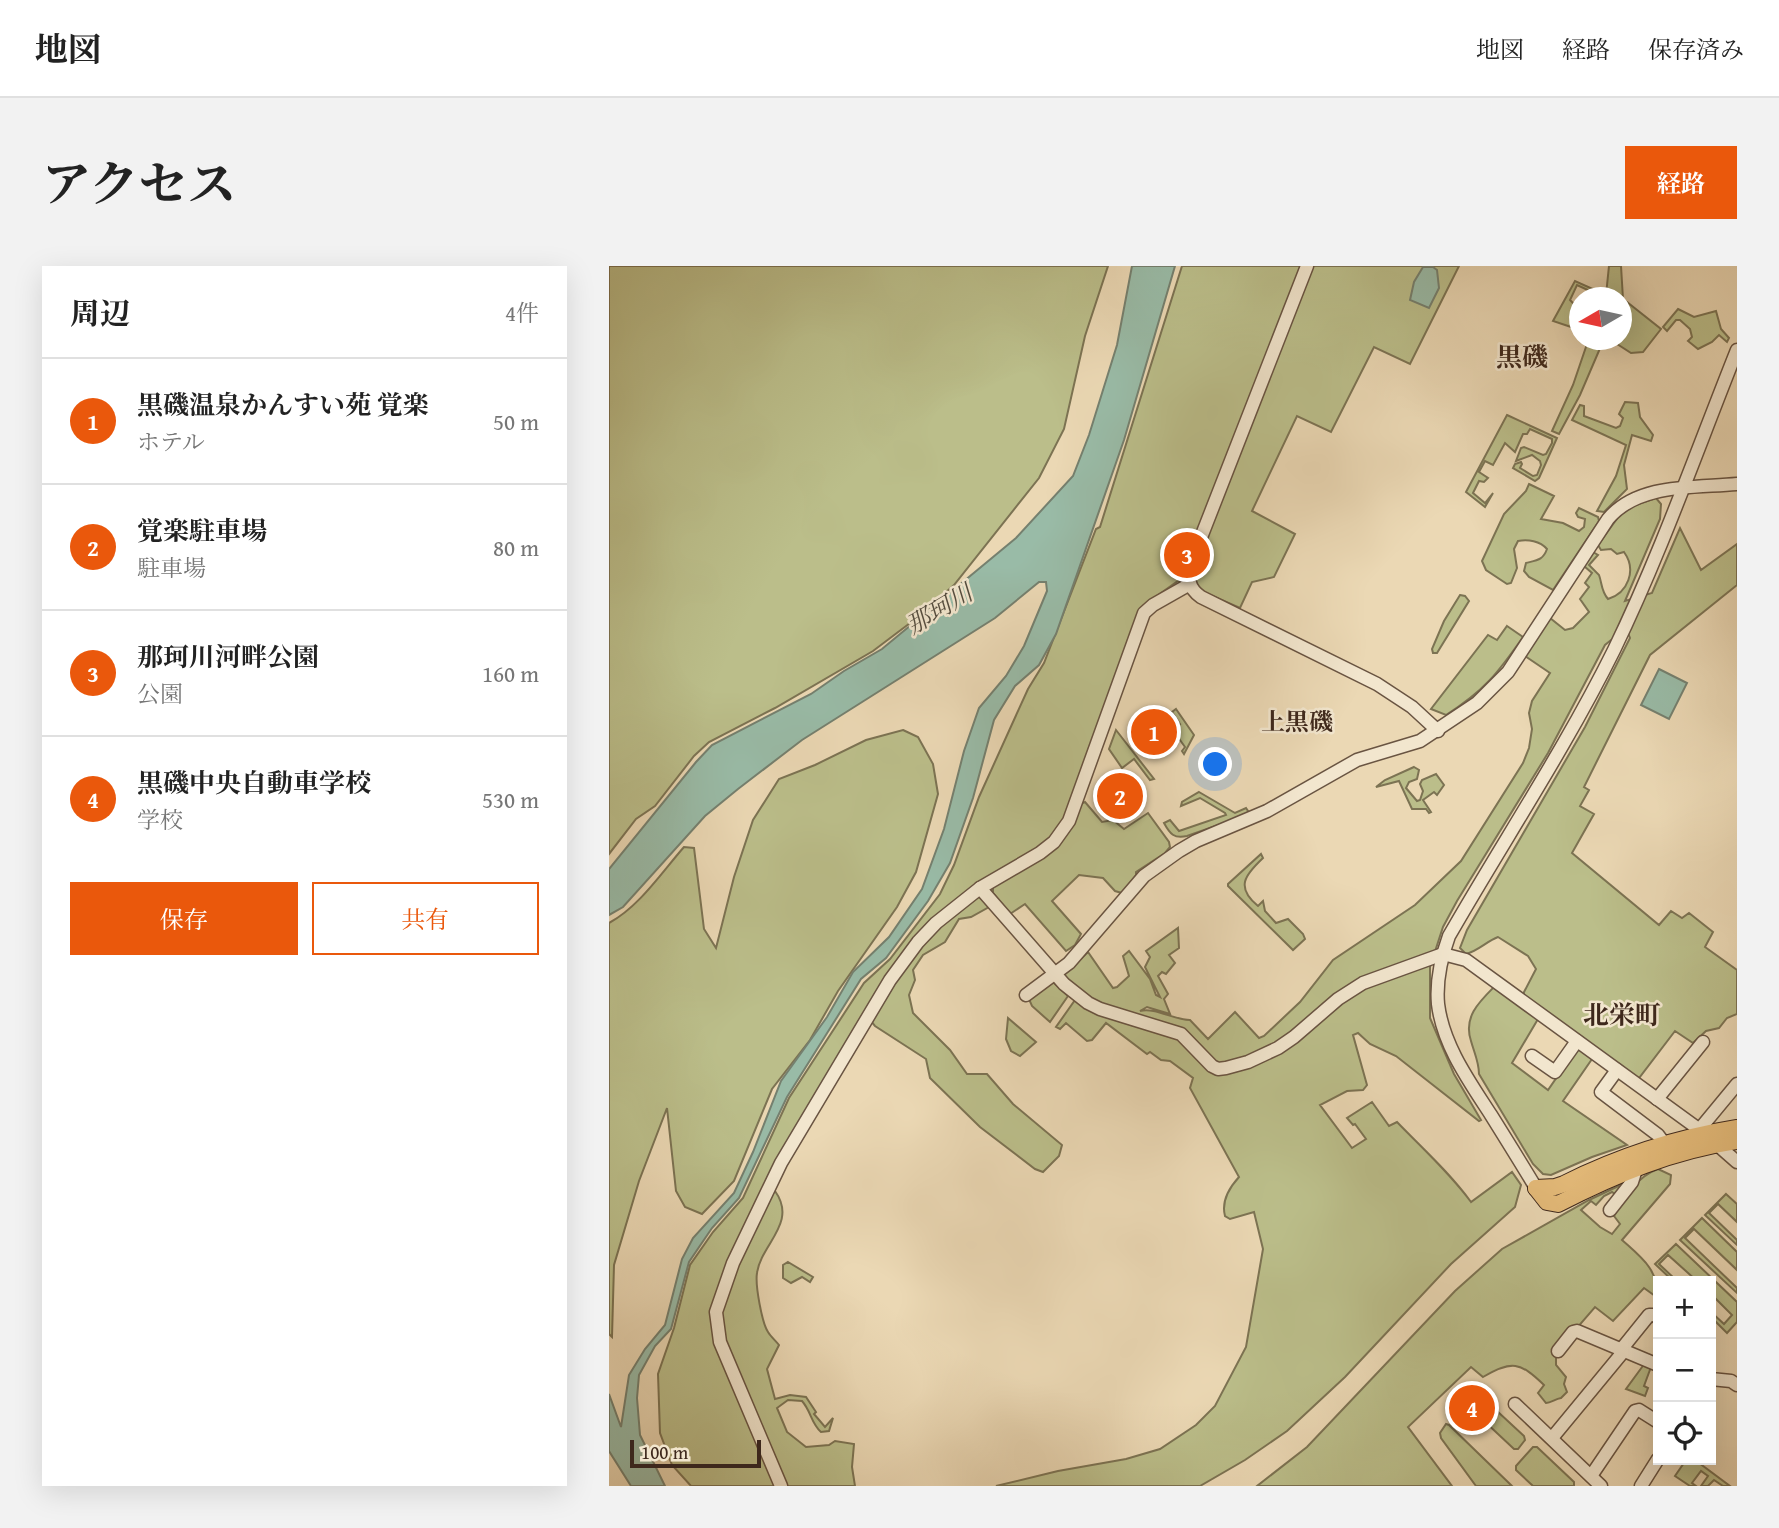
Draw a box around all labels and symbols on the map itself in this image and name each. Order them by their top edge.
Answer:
north arrow [1569,287,1632,350]
district label: 黒磯 [1496,337,1548,376]
pin: 3 [1164,529,1210,581]
water label: 那珂川 [899,574,981,643]
district label: 上黒磯 [1261,704,1333,739]
pin: 1 [1131,706,1177,758]
your location [1198,747,1232,781]
pin: 2 [1097,770,1143,822]
district label: 北栄町 [1583,995,1661,1034]
pin: 4 [1449,1382,1495,1434]
scale bar [630,1437,761,1469]

